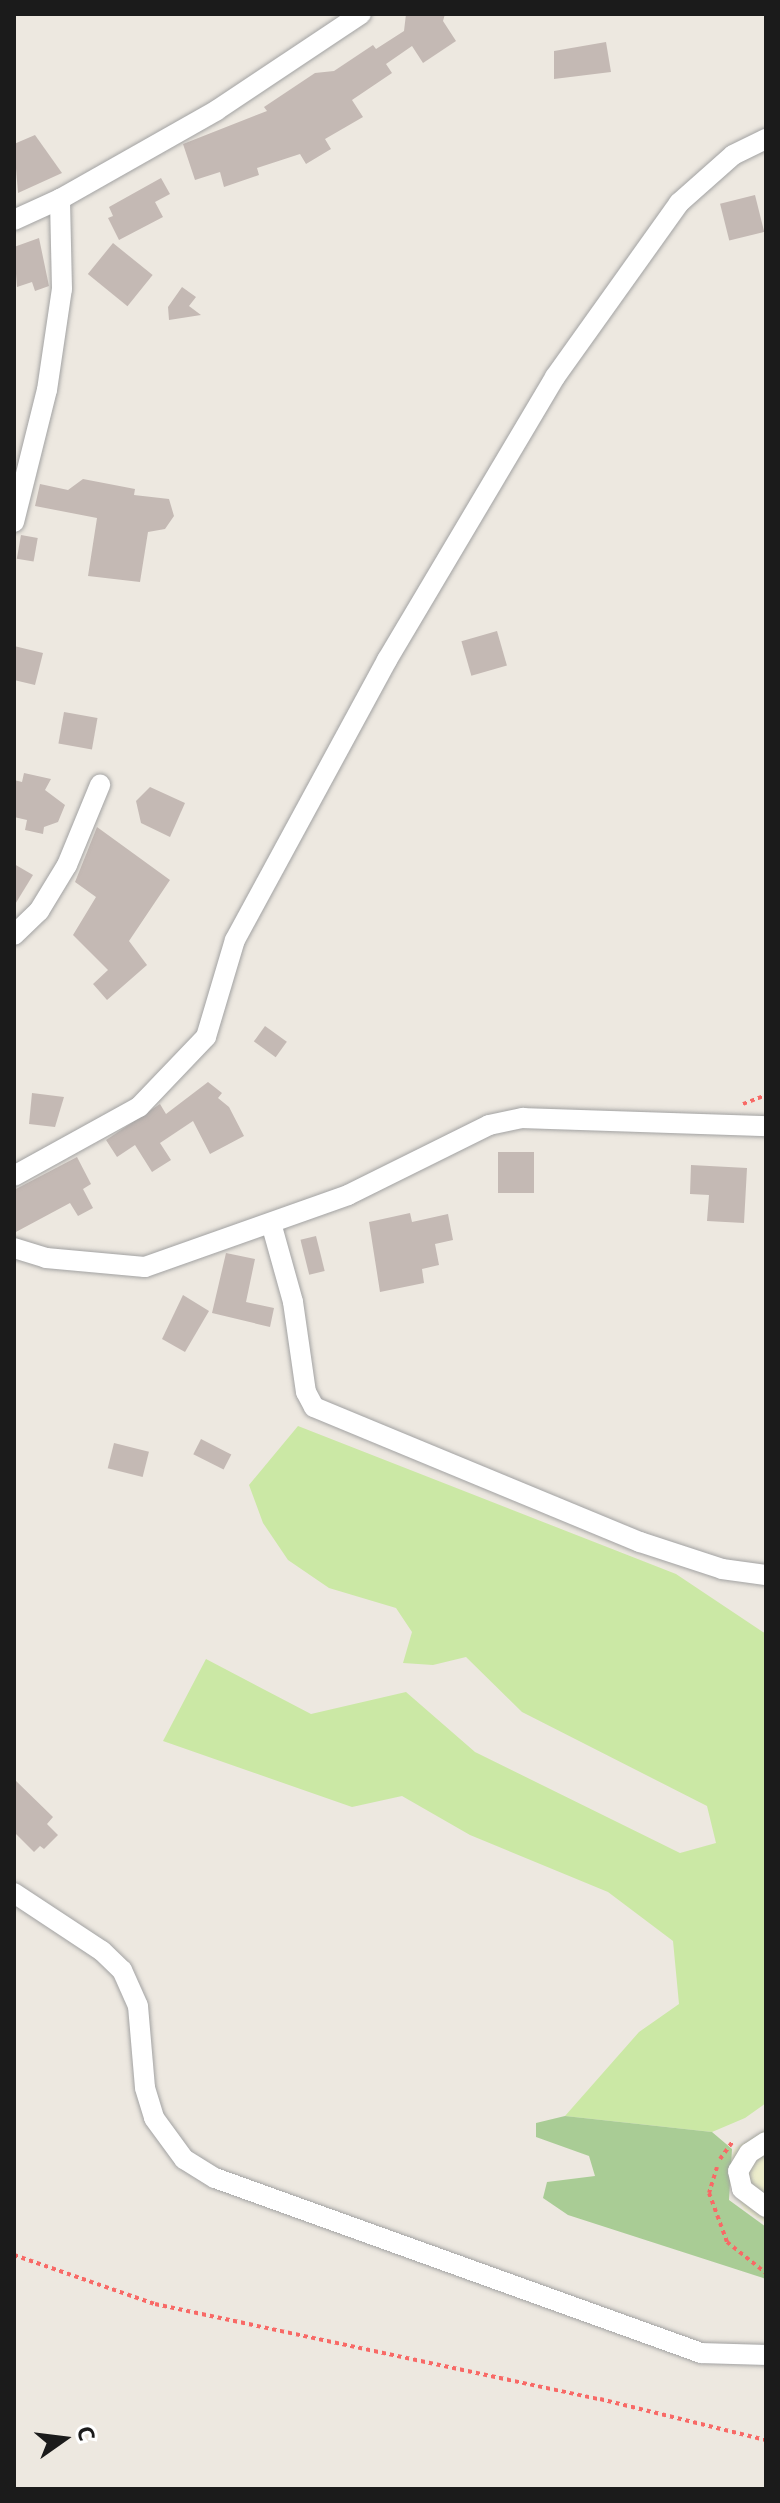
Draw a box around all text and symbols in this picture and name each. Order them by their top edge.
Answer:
north arrow [24,2399,104,2479]
text: С [71,2423,104,2444]

